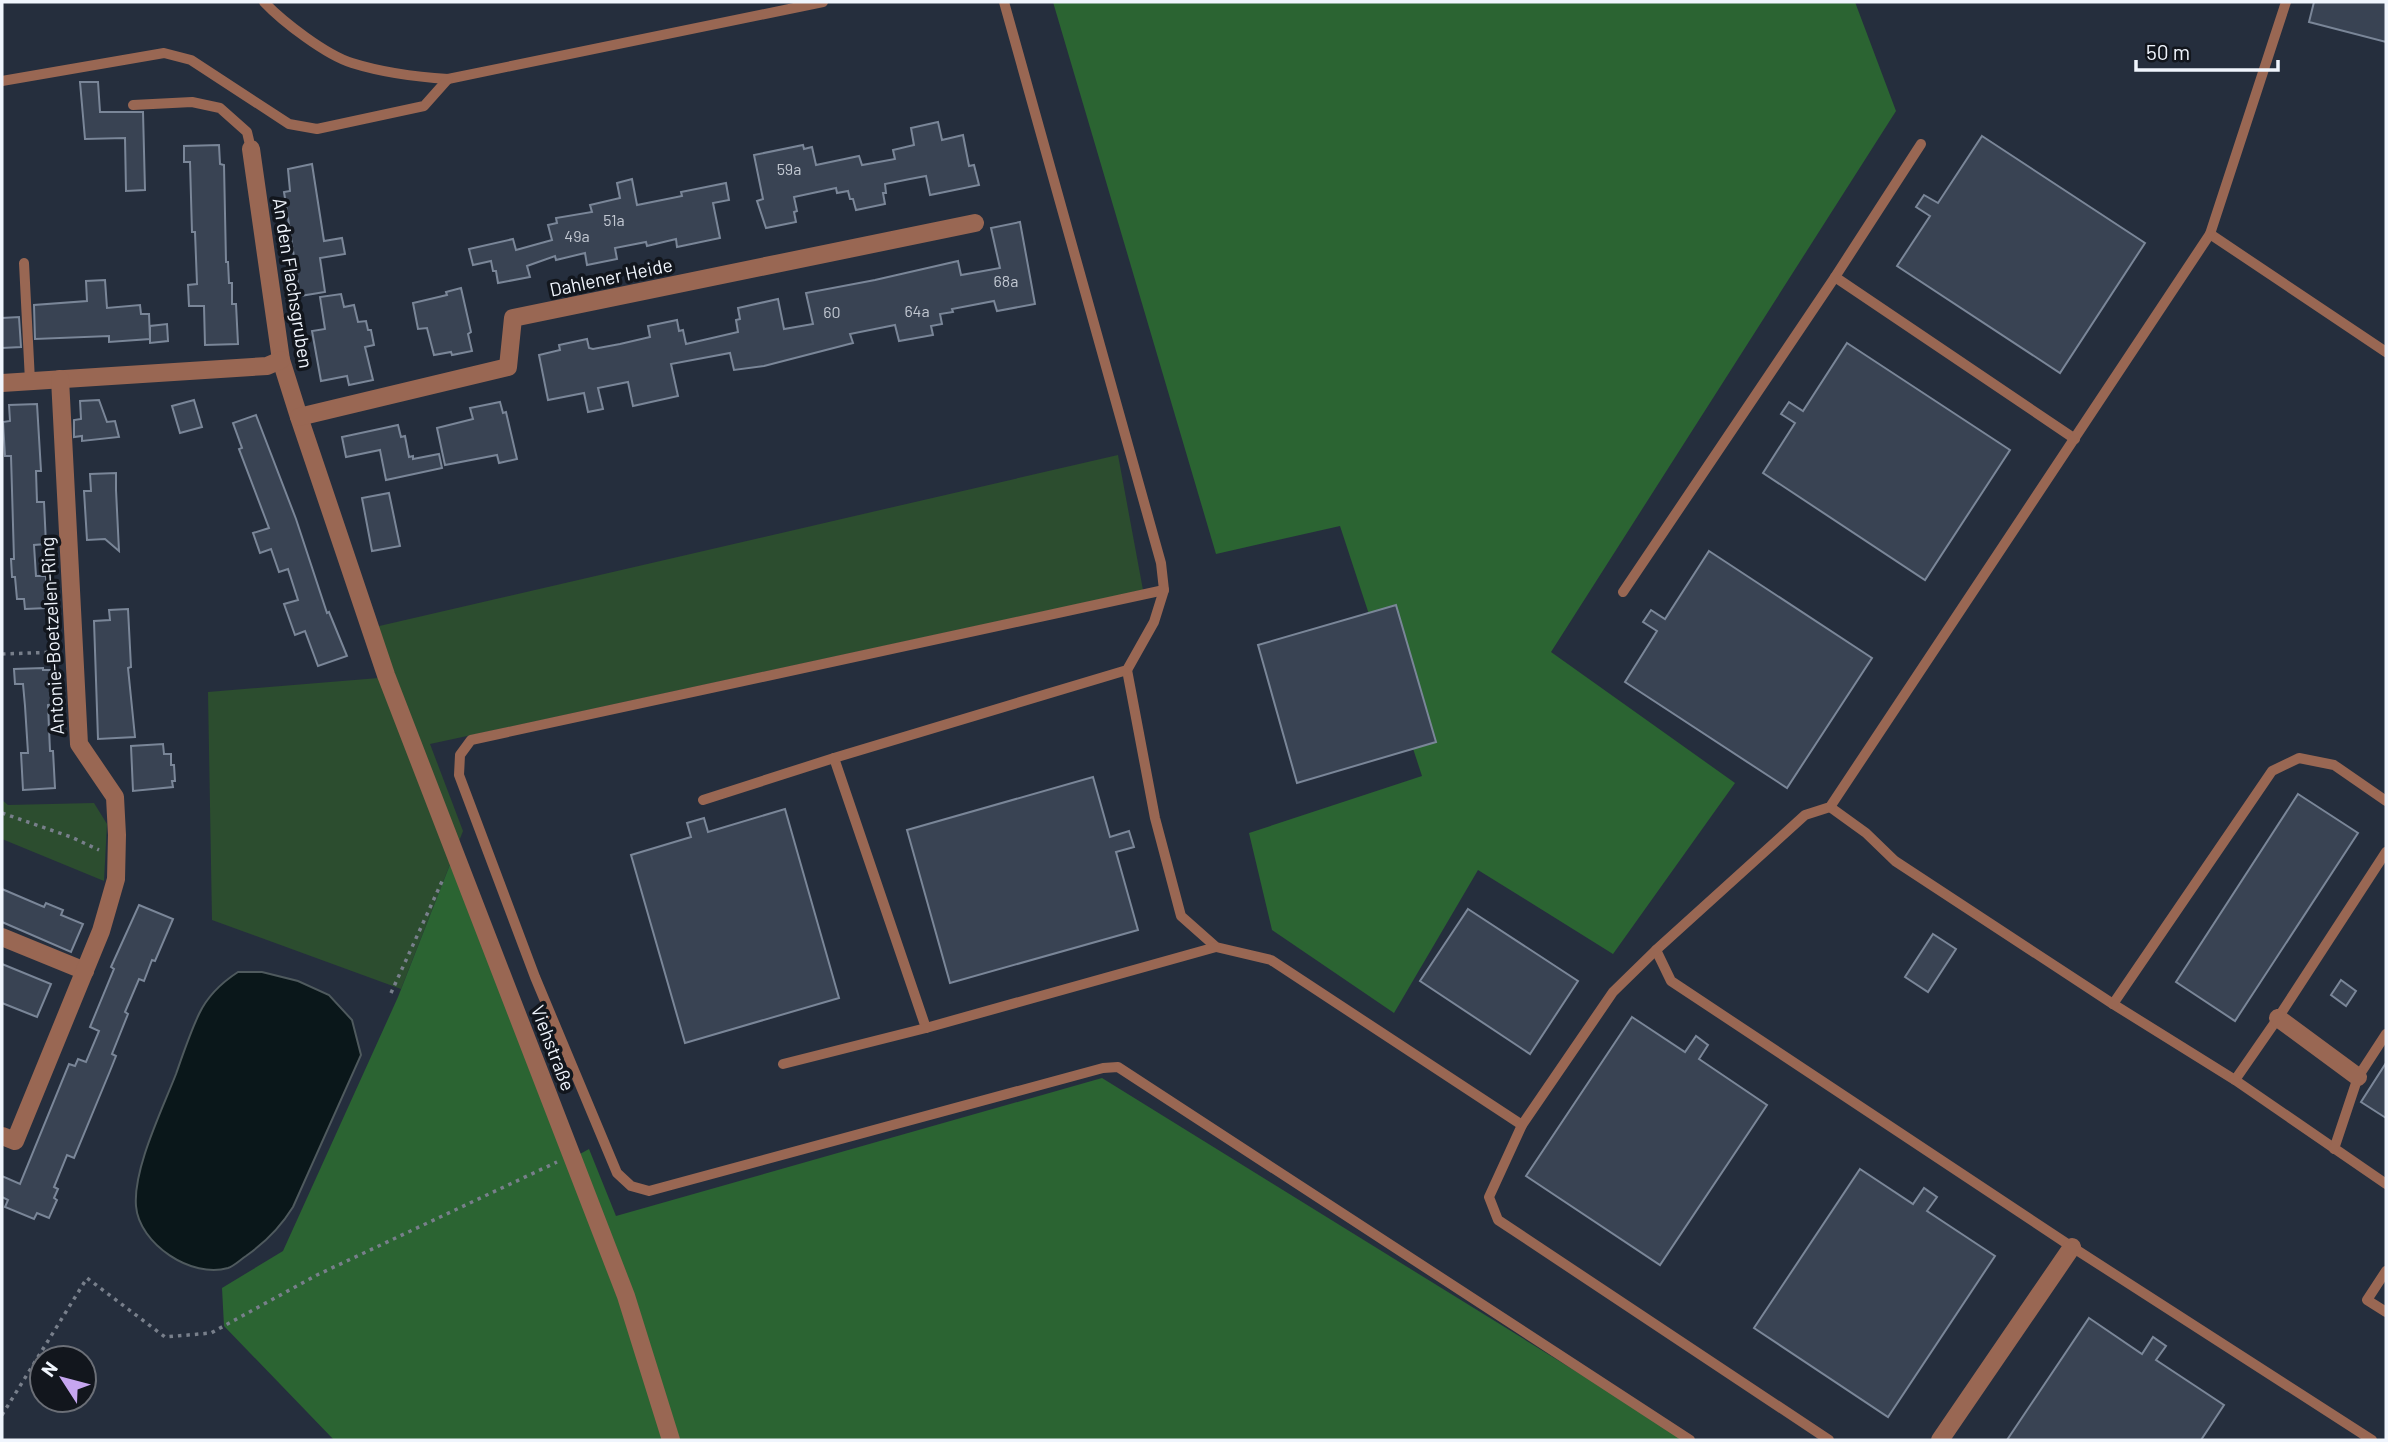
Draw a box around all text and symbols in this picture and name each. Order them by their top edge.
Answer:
scale bar [2136,28,2278,72]
text: 50 m [2146,39,2190,64]
house number: 59a [777,159,801,178]
street label: An den Flachsgruben [269,196,318,370]
house number: 51a [603,210,625,229]
house number: 49a [564,226,590,245]
street label: Dahlener Heide [547,252,674,301]
house number: 68a [994,271,1018,290]
house number: 64a [904,301,930,320]
house number: 60 [823,302,841,321]
street label: Antonie-Boetzelen-Ring [35,536,68,736]
street label: Viehstraße [527,1002,580,1094]
north arrow [28,1344,98,1414]
text: N [36,1357,62,1381]

